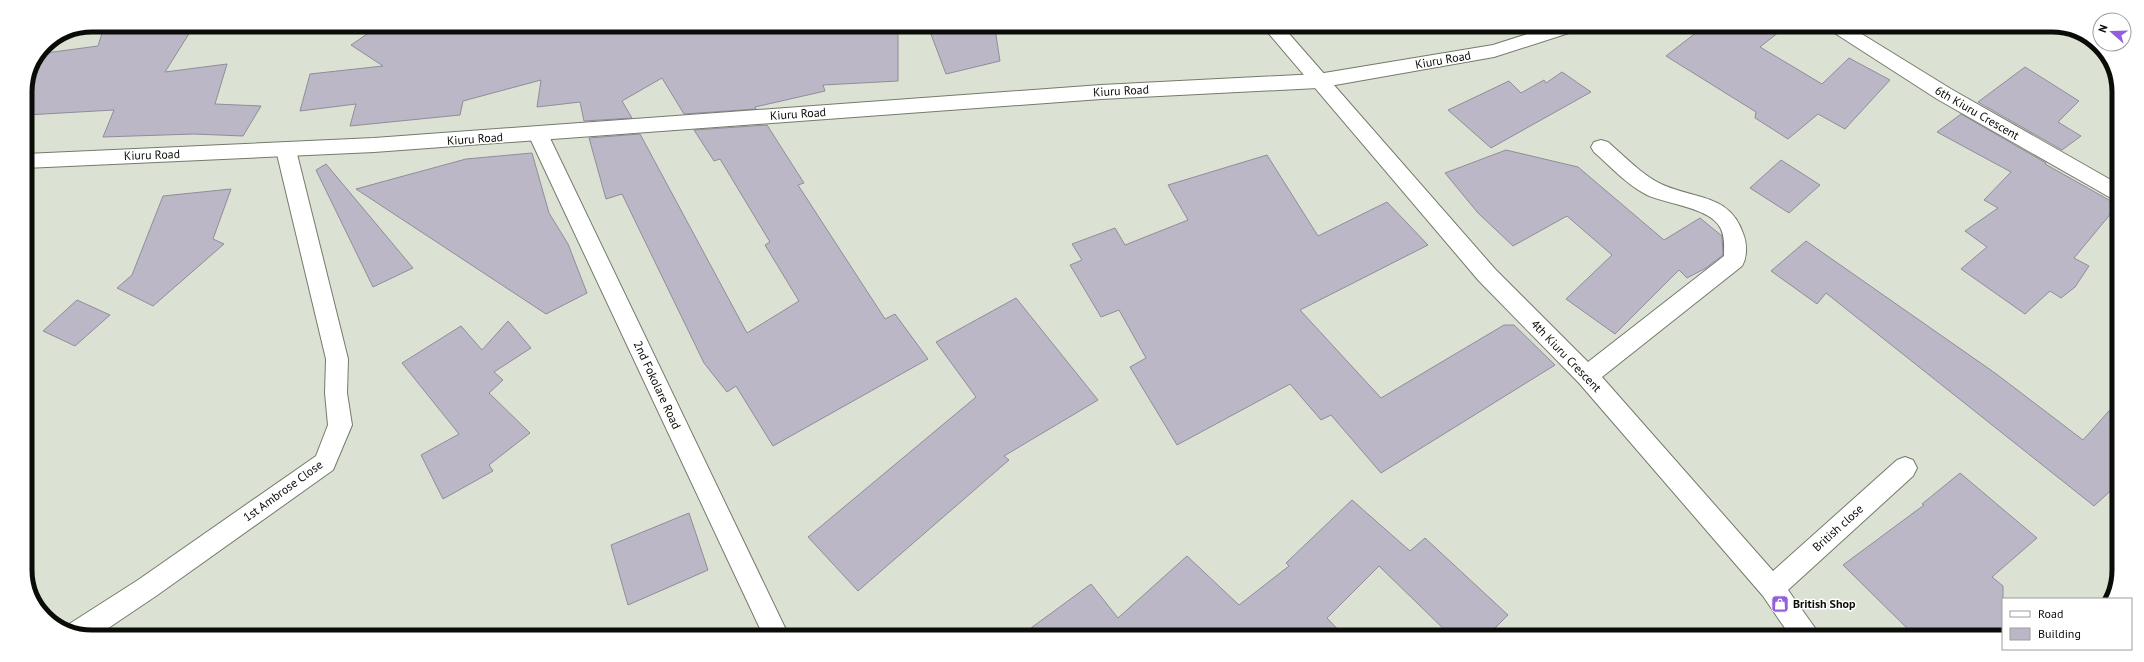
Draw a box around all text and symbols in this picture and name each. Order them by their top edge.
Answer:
north arrow [2092,12,2132,52]
text: N [2095,23,2110,34]
street label: Kiuru Road [1414,47,1472,72]
street label: Kiuru Road [1093,82,1149,99]
street label: 6th Kiuru Crescent [1932,82,2022,143]
street label: Kiuru Road [769,104,827,123]
street label: Kiuru Road [446,129,504,148]
street label: Kiuru Road [124,146,180,163]
street label: 4th Kiuru Crescent [1528,316,1605,395]
street label: 2nd Fokolare Road [630,338,684,431]
street label: 1st Ambrose Close [240,457,325,524]
street label: British close [1809,501,1866,554]
shop icon: British Shop [1770,594,1790,614]
place label: British Shop [1793,596,1856,611]
legend [2002,598,2132,650]
text: Road [2038,606,2063,621]
text: Building [2038,626,2081,641]

